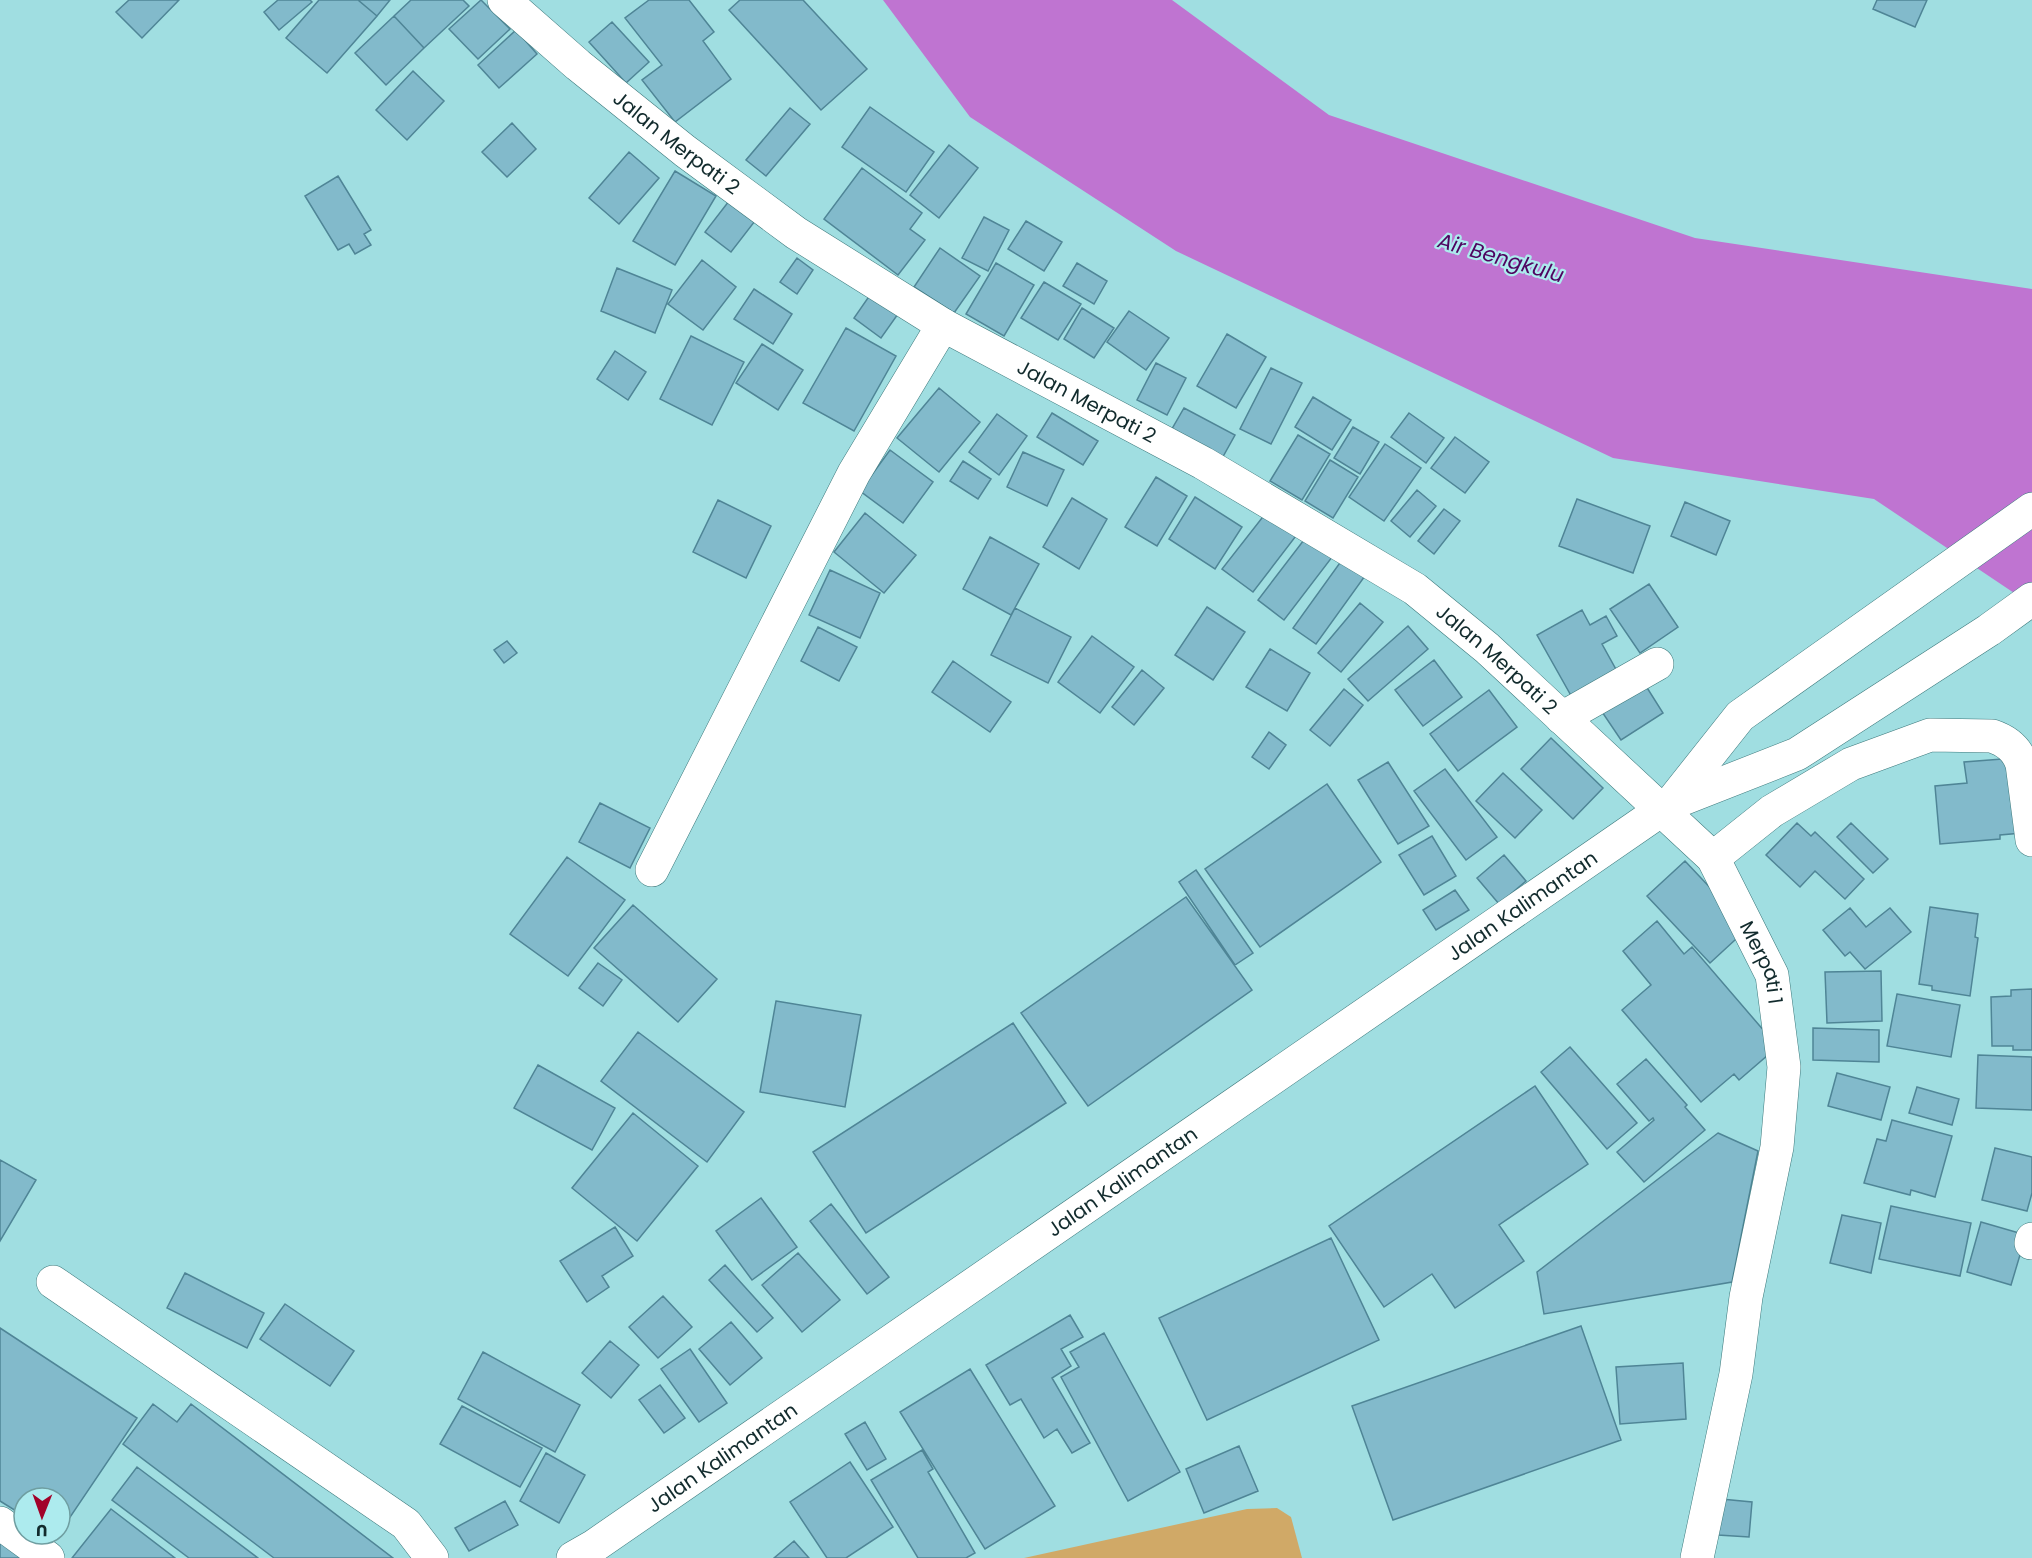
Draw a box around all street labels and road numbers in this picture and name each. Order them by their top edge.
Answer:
street label: Jalan Merpati 2 [607,84,746,201]
street label: Jalan Merpati 2 [1012,353,1161,450]
street label: Jalan Merpati 2 [1430,598,1564,721]
street label: Jalan Kalimantan [1442,844,1603,967]
street label: Merpati 1 [1733,916,1790,1006]
street label: Jalan Kalimantan [1042,1120,1203,1243]
street label: Jalan Kalimantan [642,1396,803,1519]

